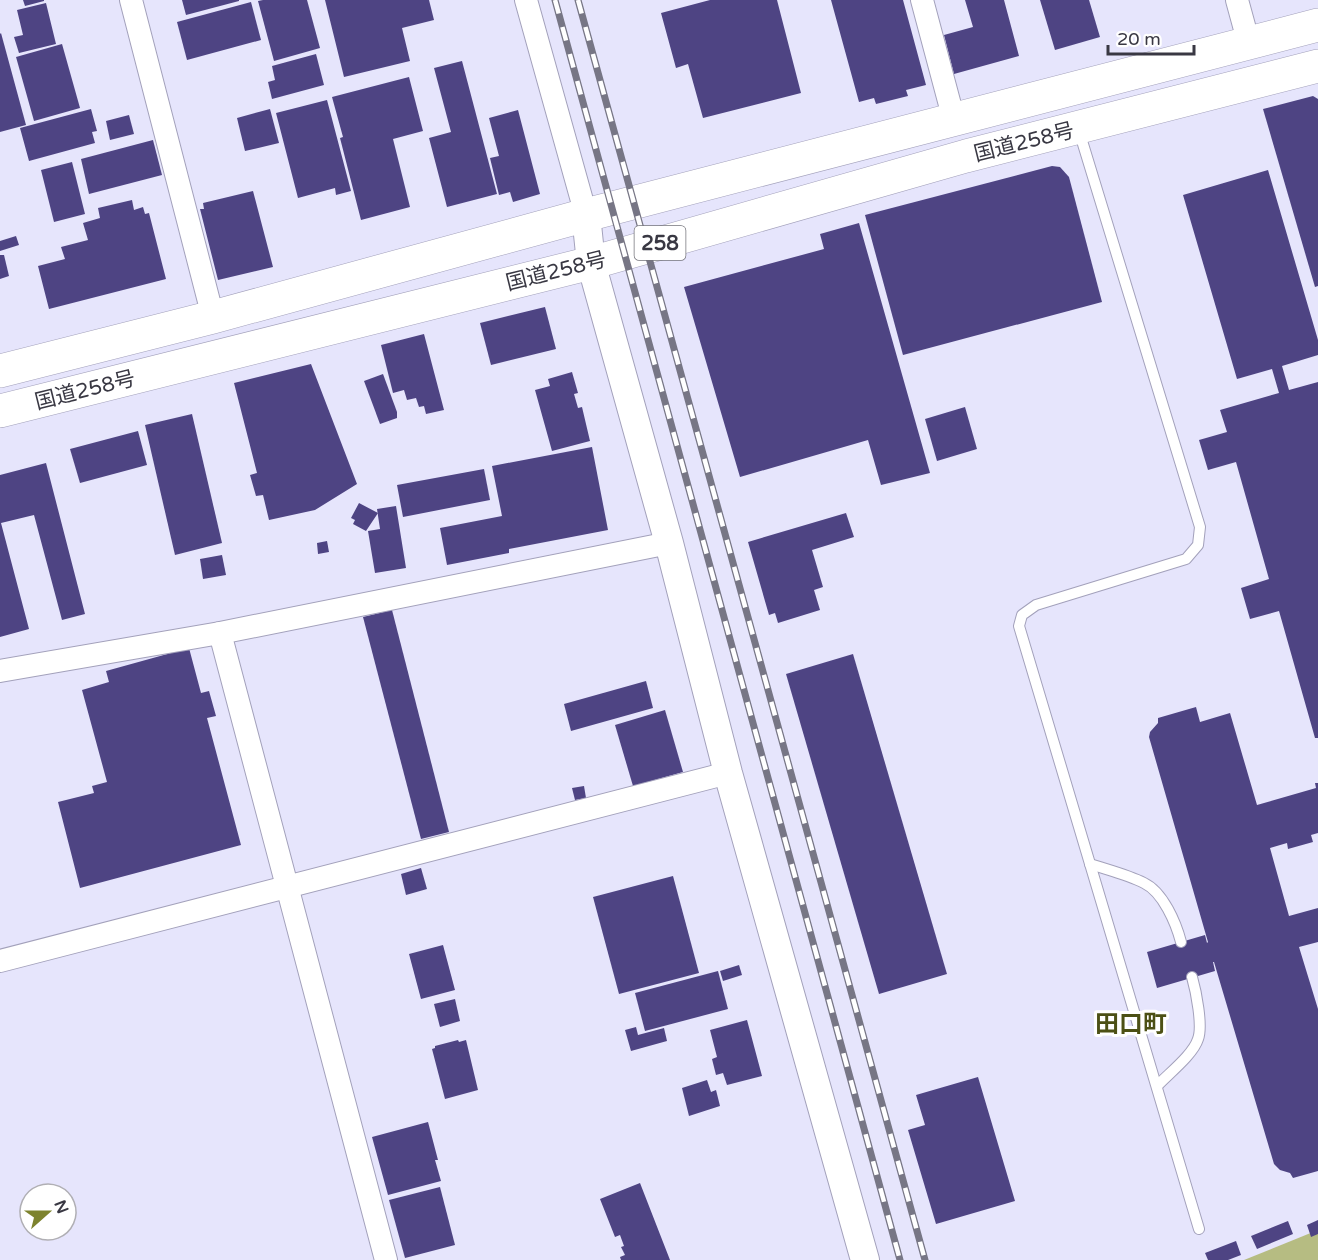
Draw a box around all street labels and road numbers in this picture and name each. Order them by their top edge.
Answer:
street label: 国道258号 [971,118,1077,167]
road number: 258 [634,226,686,260]
street label: 国道258号 [503,247,609,296]
street label: 国道258号 [32,366,138,415]

